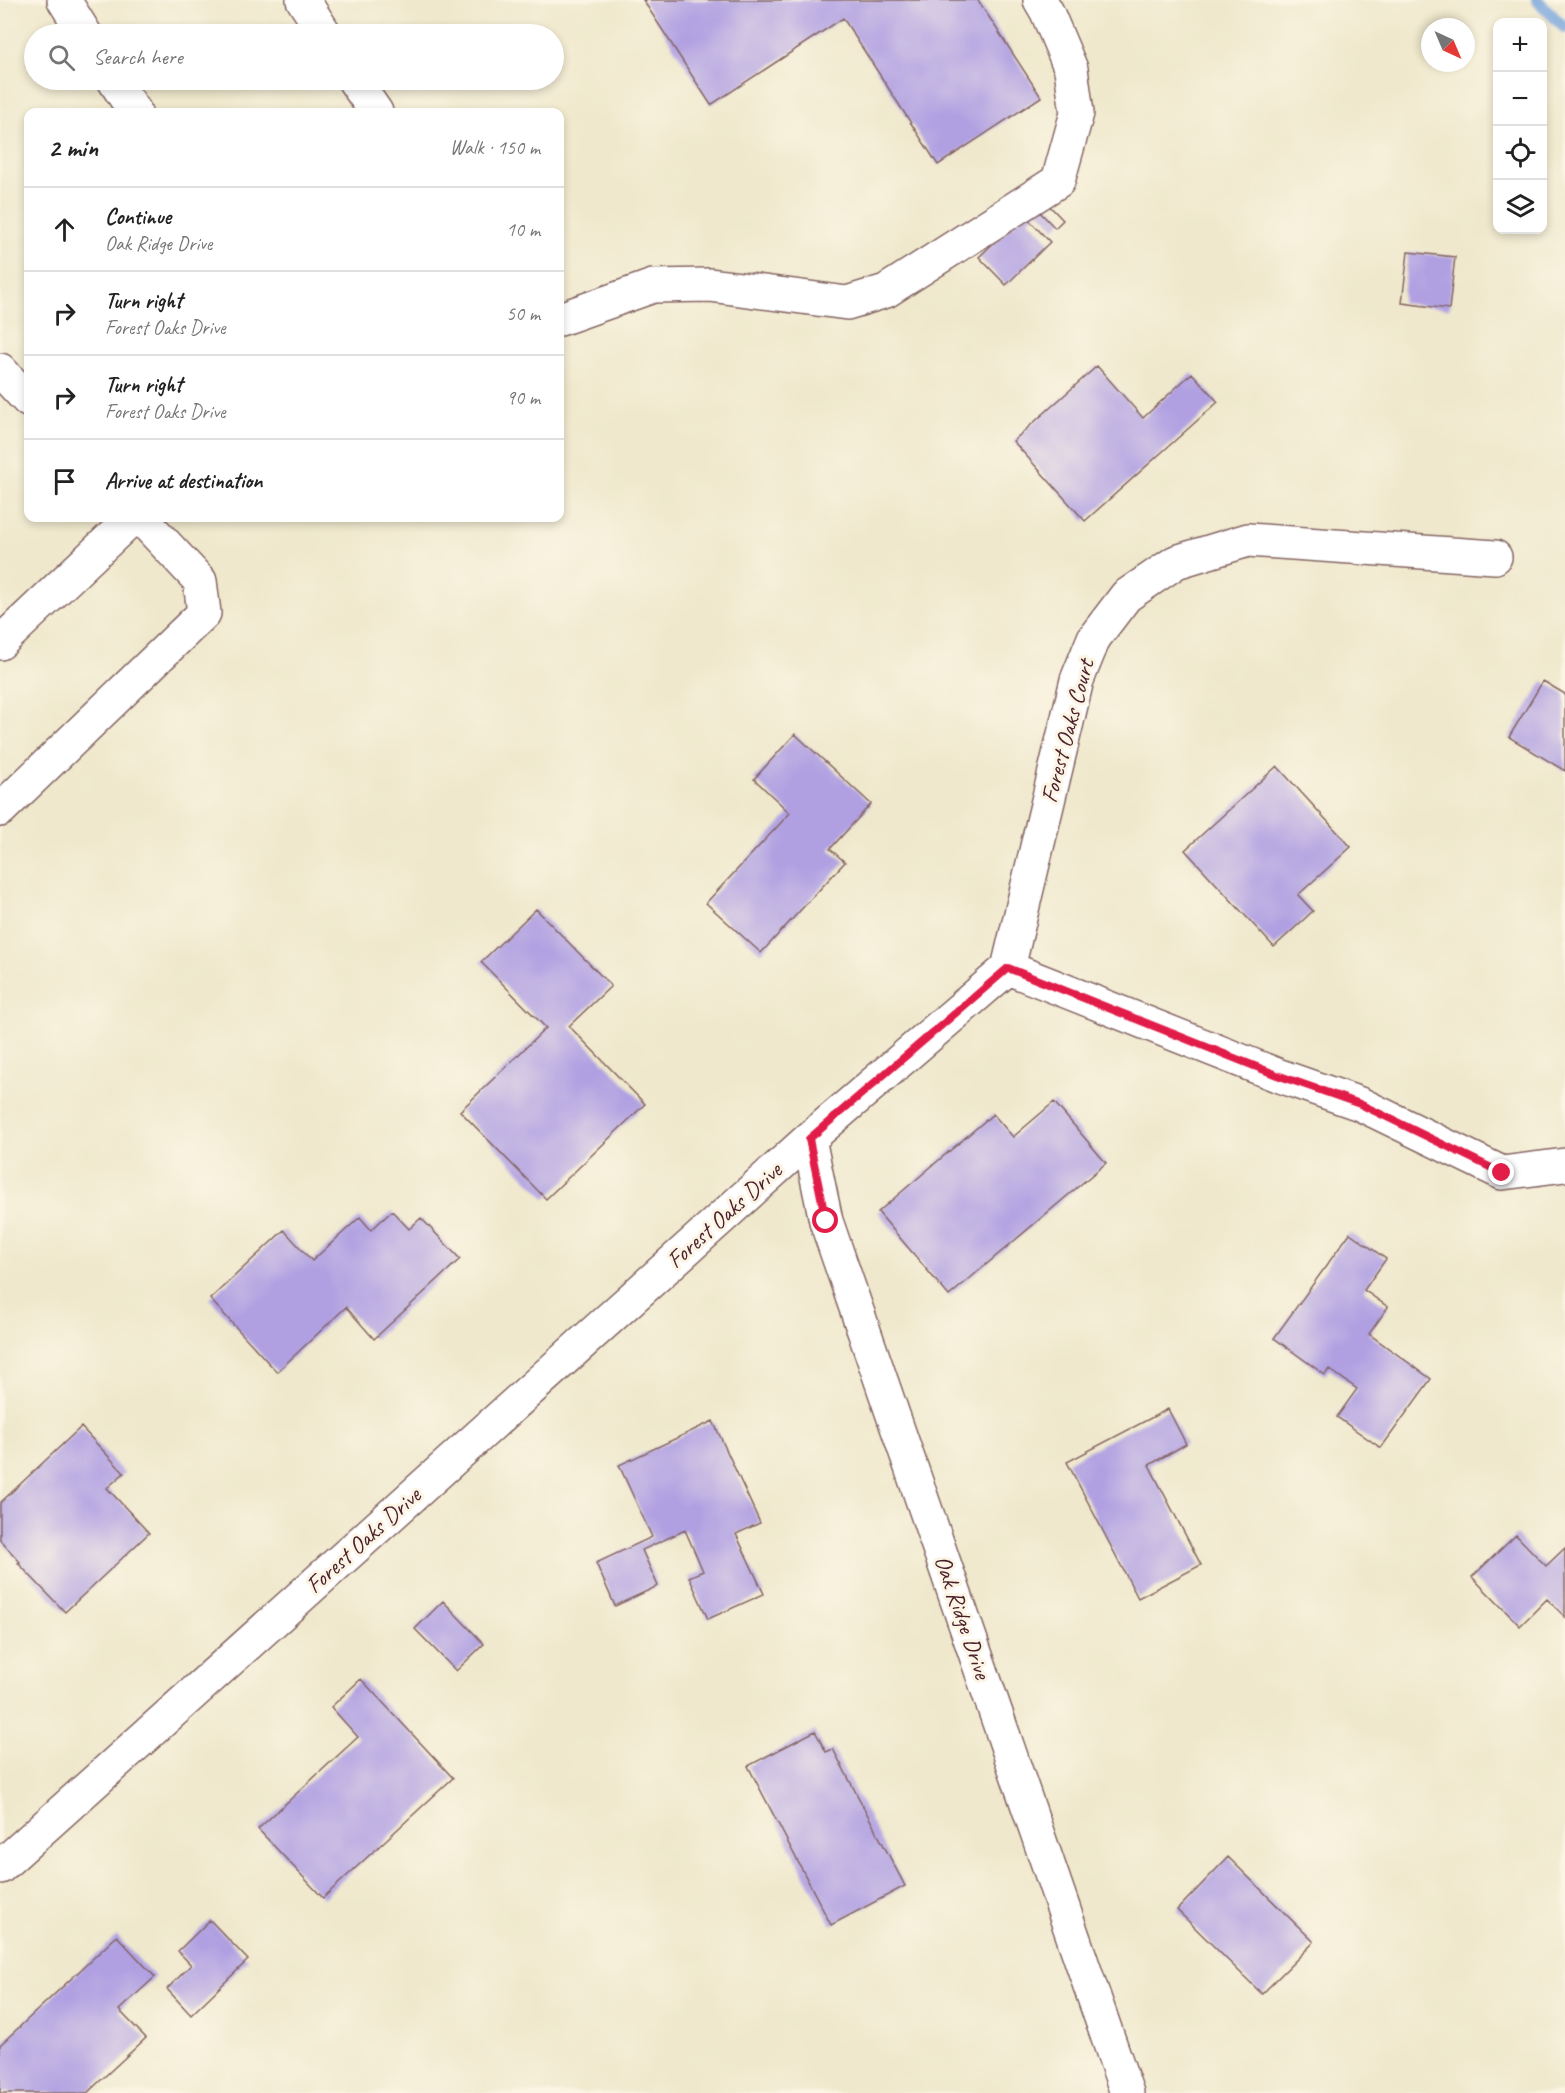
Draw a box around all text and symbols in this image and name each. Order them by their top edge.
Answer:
north arrow [1421,18,1475,72]
map controls [1493,18,1547,234]
button: + [1493,18,1547,72]
search box [24,24,564,90]
icon: search [45,41,78,74]
text: Search here [93,43,183,71]
button: − [1493,72,1547,126]
button: locate [1493,126,1547,180]
text: 2 min [48,131,98,164]
text: Walk · 150 m [450,135,540,160]
button: layers [1493,180,1547,234]
text: Continue [105,203,171,231]
icon: ahead [48,213,81,246]
text: 10 m [506,217,540,242]
text: Oak Ridge Drive [105,231,212,256]
text: Turn right [105,287,182,315]
icon: right [48,297,81,330]
text: 50 m [506,301,540,326]
text: Forest Oaks Drive [105,315,226,340]
text: Turn right [105,371,182,399]
icon: right [48,381,81,414]
text: 90 m [506,385,540,410]
text: Forest Oaks Drive [105,399,226,424]
icon: arrive [48,465,81,498]
text: Arrive at destination [105,467,262,495]
street label: Forest Oaks Court [1033,654,1101,806]
street label: Forest Oaks Drive [660,1154,789,1275]
route end [1488,1159,1514,1185]
route start [812,1207,838,1233]
street label: Forest Oaks Drive [299,1479,428,1600]
street label: Oak Ridge Drive [928,1551,999,1685]

